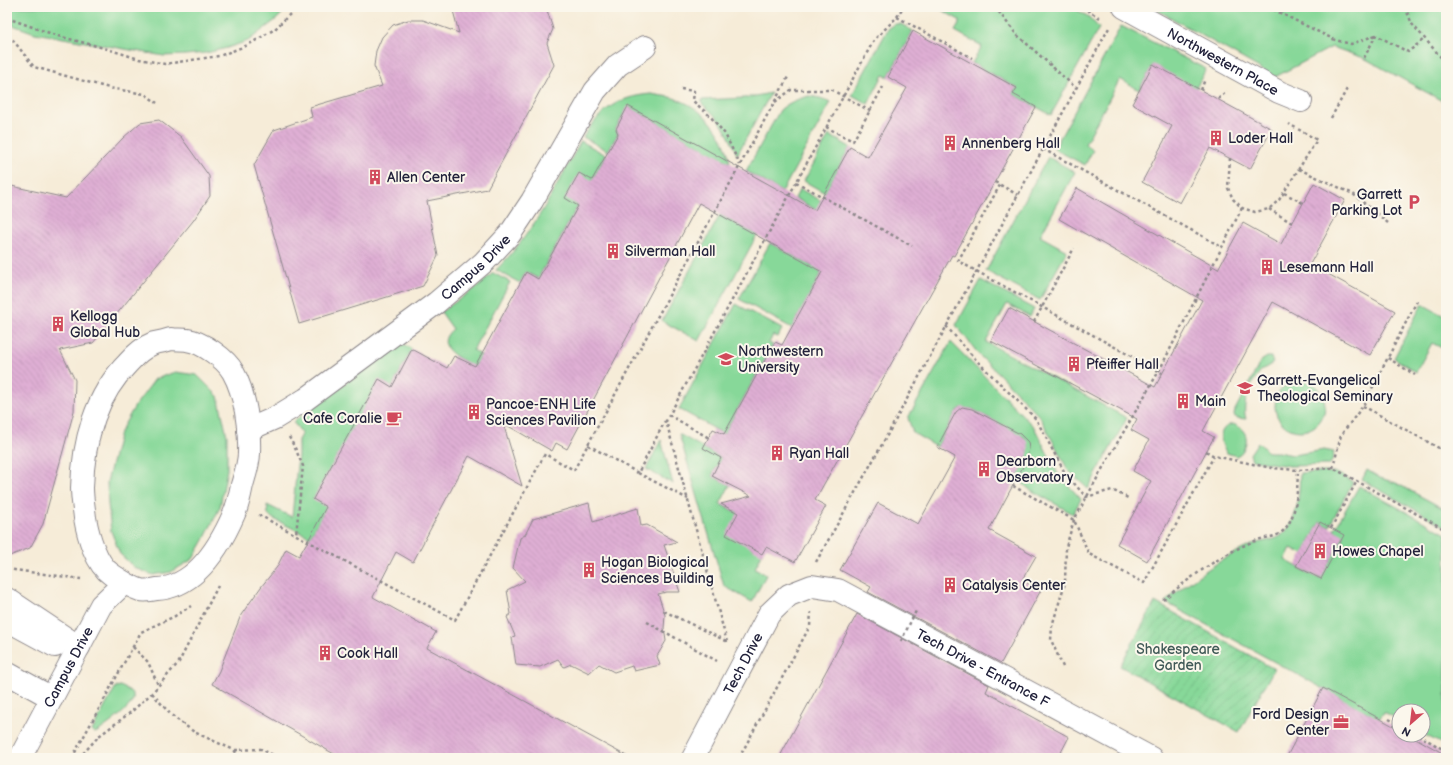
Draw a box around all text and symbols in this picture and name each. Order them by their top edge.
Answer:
street label: Northwestern Place [1164,24,1282,99]
building icon: Loder Hall [1207,129,1225,147]
place label: Loder Hall [1228,130,1293,147]
building icon: Annenberg Hall [941,134,959,152]
place label: Annenberg Hall [962,135,1060,152]
building icon: Allen Center [366,168,384,186]
place label: Allen Center [387,169,466,186]
place label: Garrett Parking Lot [1331,186,1403,219]
parking icon: Garrett Parking Lot [1405,193,1423,211]
street label: Campus Drive [437,231,514,304]
building icon: Silverman Hall [604,242,622,260]
place label: Silverman Hall [625,243,715,260]
building icon: Lesemann Hall [1258,258,1276,276]
place label: Lesemann Hall [1279,259,1374,276]
place label: Kellogg Global Hub [70,308,140,341]
building icon: Kellogg Global Hub [49,315,67,333]
place label: Northwestern University [738,343,823,376]
school or university icon: Northwestern University [717,350,735,368]
building icon: Pfeiffer Hall [1065,355,1083,373]
place label: Pfeiffer Hall [1086,356,1159,373]
place label: Garrett-Evangelical Theological Seminary [1257,372,1394,405]
school or university icon: Garrett-Evangelical Theological Seminary [1236,379,1254,397]
building icon: Main [1174,392,1192,410]
place label: Main [1195,393,1226,410]
place label: Pancoe-ENH Life Sciences Pavilion [486,396,596,429]
building icon: Pancoe-ENH Life Sciences Pavilion [465,403,483,421]
cafe icon: Cafe Coralie [385,409,403,427]
place label: Cafe Coralie [303,410,382,427]
building icon: Ryan Hall [768,444,786,462]
place label: Ryan Hall [789,445,849,462]
place label: Dearborn Observatory [996,453,1074,486]
building icon: Dearborn Observatory [975,460,993,478]
building icon: Howes Chapel [1311,542,1329,560]
place label: Howes Chapel [1332,543,1424,560]
place label: Hogan Biological Sciences Building [601,554,714,587]
building icon: Hogan Biological Sciences Building [580,561,598,579]
building icon: Catalysis Center [941,576,959,594]
place label: Catalysis Center [962,577,1066,594]
street label: Campus Drive [40,624,97,710]
street label: Tech Drive - Entrance F [913,625,1053,711]
street label: Tech Drive [720,630,766,697]
park label: Shakespeare Garden [1136,641,1220,674]
building icon: Cook Hall [316,644,334,662]
place label: Cook Hall [337,645,398,662]
north arrow [1391,703,1431,743]
place label: Ford Design Center [1252,706,1330,739]
office icon: Ford Design Center [1332,713,1350,731]
text: N [1400,724,1413,739]

